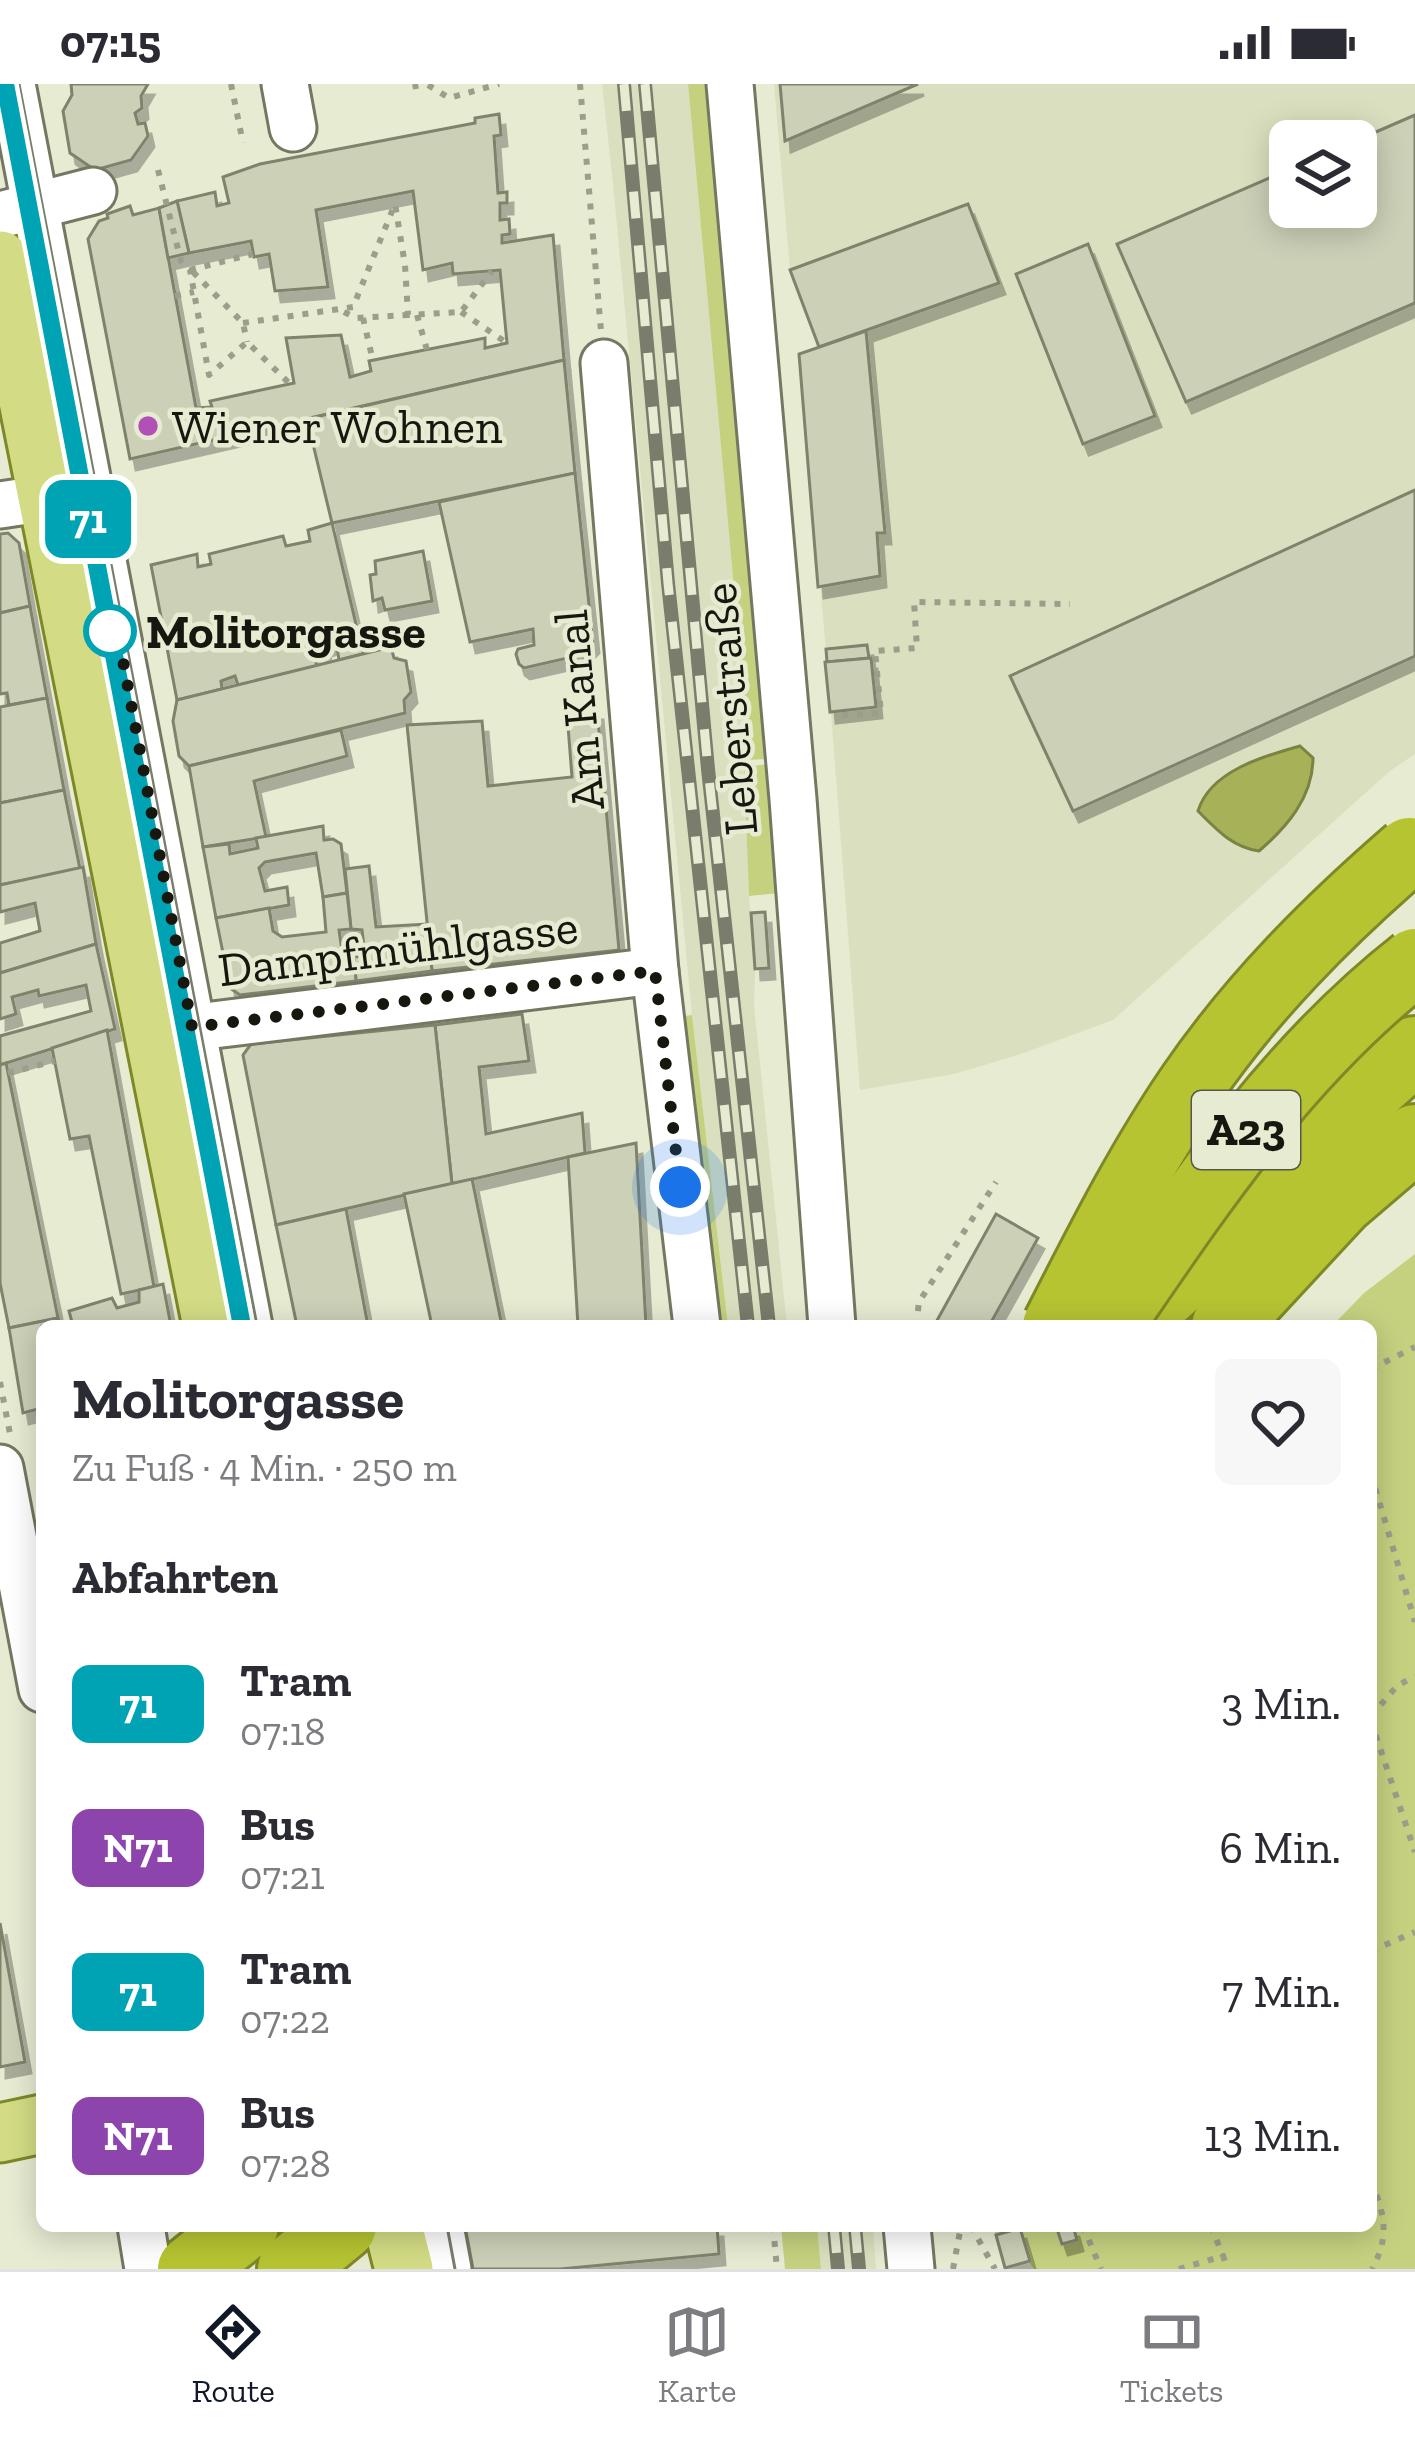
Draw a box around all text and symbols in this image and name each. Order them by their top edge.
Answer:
text: 07:15 [60,15,161,69]
map controls [1269,120,1377,228]
button: layers [1269,120,1377,228]
place label: Wiener Wohnen [172,398,503,455]
marker: Wiener Wohnen [135,413,161,439]
line badge: 71 [34,480,142,558]
text: 71 [69,493,107,544]
street label: Leberstraße [691,580,769,838]
place label: Molitorgasse [146,603,426,660]
marker: Molitorgasse [85,606,135,656]
street label: Am Kanal [542,607,616,813]
street label: Dampfmühlgasse [215,898,581,998]
road number: A23 [1192,1091,1300,1169]
your location [650,1157,710,1217]
button: heart [1215,1359,1341,1485]
text: Molitorgasse [72,1364,404,1433]
text: Zu Fuß · 4 Min. · 250 m [72,1444,457,1491]
text: Abfahrten [72,1551,278,1605]
text: Tram [240,1654,351,1708]
text: 3 Min. [1221,1677,1341,1731]
text: 71 [119,1678,157,1729]
text: 07:18 [240,1708,326,1755]
text: Bus [240,1798,315,1852]
text: 6 Min. [1219,1821,1341,1875]
text: N71 [103,1822,173,1873]
text: 07:21 [240,1852,325,1899]
text: Tram [240,1942,351,1996]
text: 7 Min. [1222,1965,1341,2019]
text: 71 [119,1966,157,2017]
text: 07:22 [240,1996,330,2043]
text: Bus [240,2086,315,2140]
text: 13 Min. [1204,2109,1341,2163]
text: N71 [103,2110,173,2161]
text: 07:28 [240,2140,331,2187]
tab: Route [192,2299,275,2410]
tab: Karte [658,2299,737,2410]
tab: Tickets [1120,2299,1223,2410]

